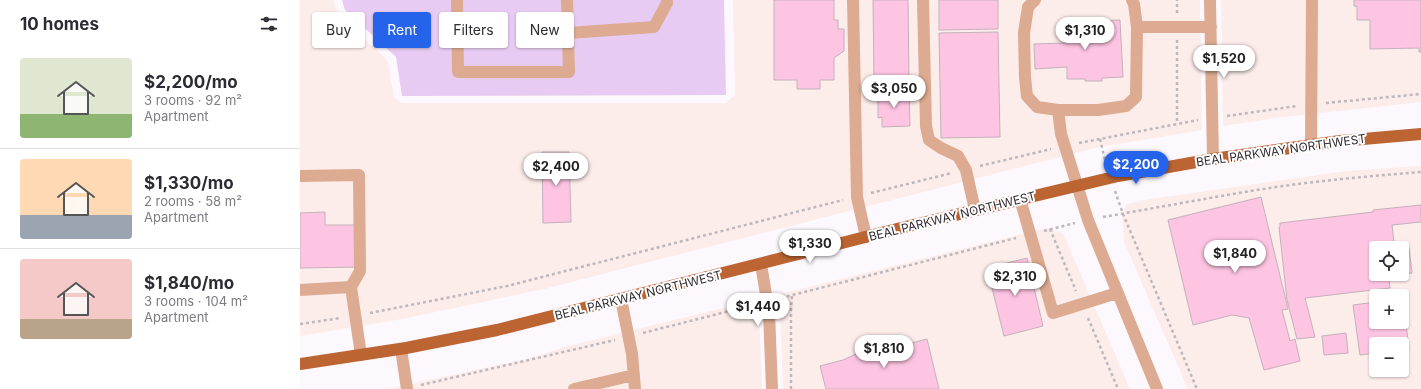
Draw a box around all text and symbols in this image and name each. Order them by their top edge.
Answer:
chip: Buy [312,12,365,48]
chip: Rent [373,12,431,48]
chip: Filters [439,12,508,48]
chip: New [516,12,574,48]
icon: filters [258,13,280,35]
text: 10 homes [20,14,99,34]
pin: $1,310 [1052,17,1118,51]
text: $1,310 [1065,22,1105,38]
pin: $1,520 [1191,45,1257,79]
text: $1,520 [1202,50,1246,66]
text: $2,200/mo [144,72,238,92]
icon: home [52,74,100,122]
pin: $3,050 [861,75,927,109]
text: $3,050 [871,80,917,96]
text: 3 rooms · 92 m² [144,92,242,108]
text: Apartment [144,108,209,124]
street label: BEAL PARKWAY NORTHWEST [1195,131,1367,169]
pin: $2,200 [1103,151,1169,185]
pin: $2,400 [523,153,589,187]
text: $2,200 [1113,156,1159,172]
text: $2,400 [532,158,580,174]
text: $1,330/mo [144,173,234,193]
icon: home [52,175,100,223]
street label: BEAL PARKWAY NORTHWEST [867,188,1037,244]
text: 2 rooms · 58 m² [144,193,242,209]
text: Apartment [144,209,209,225]
pin: $1,330 [777,230,843,264]
text: $1,330 [788,235,832,251]
pin: $1,840 [1202,240,1268,274]
map controls [1369,241,1409,377]
button: locate [1369,241,1409,281]
text: $1,840 [1213,245,1257,261]
pin: $2,310 [982,263,1048,297]
street label: BEAL PARKWAY NORTHWEST [553,267,723,323]
text: $2,310 [993,268,1037,284]
text: $1,840/mo [144,273,234,293]
icon: home [52,275,100,323]
button: + [1369,289,1409,329]
text: 3 rooms · 104 m² [144,293,248,309]
pin: $1,440 [725,293,791,327]
text: $1,440 [736,298,780,314]
text: Apartment [144,309,209,325]
pin: $1,810 [851,335,917,369]
button: − [1369,337,1409,377]
text: $1,810 [864,340,904,356]

